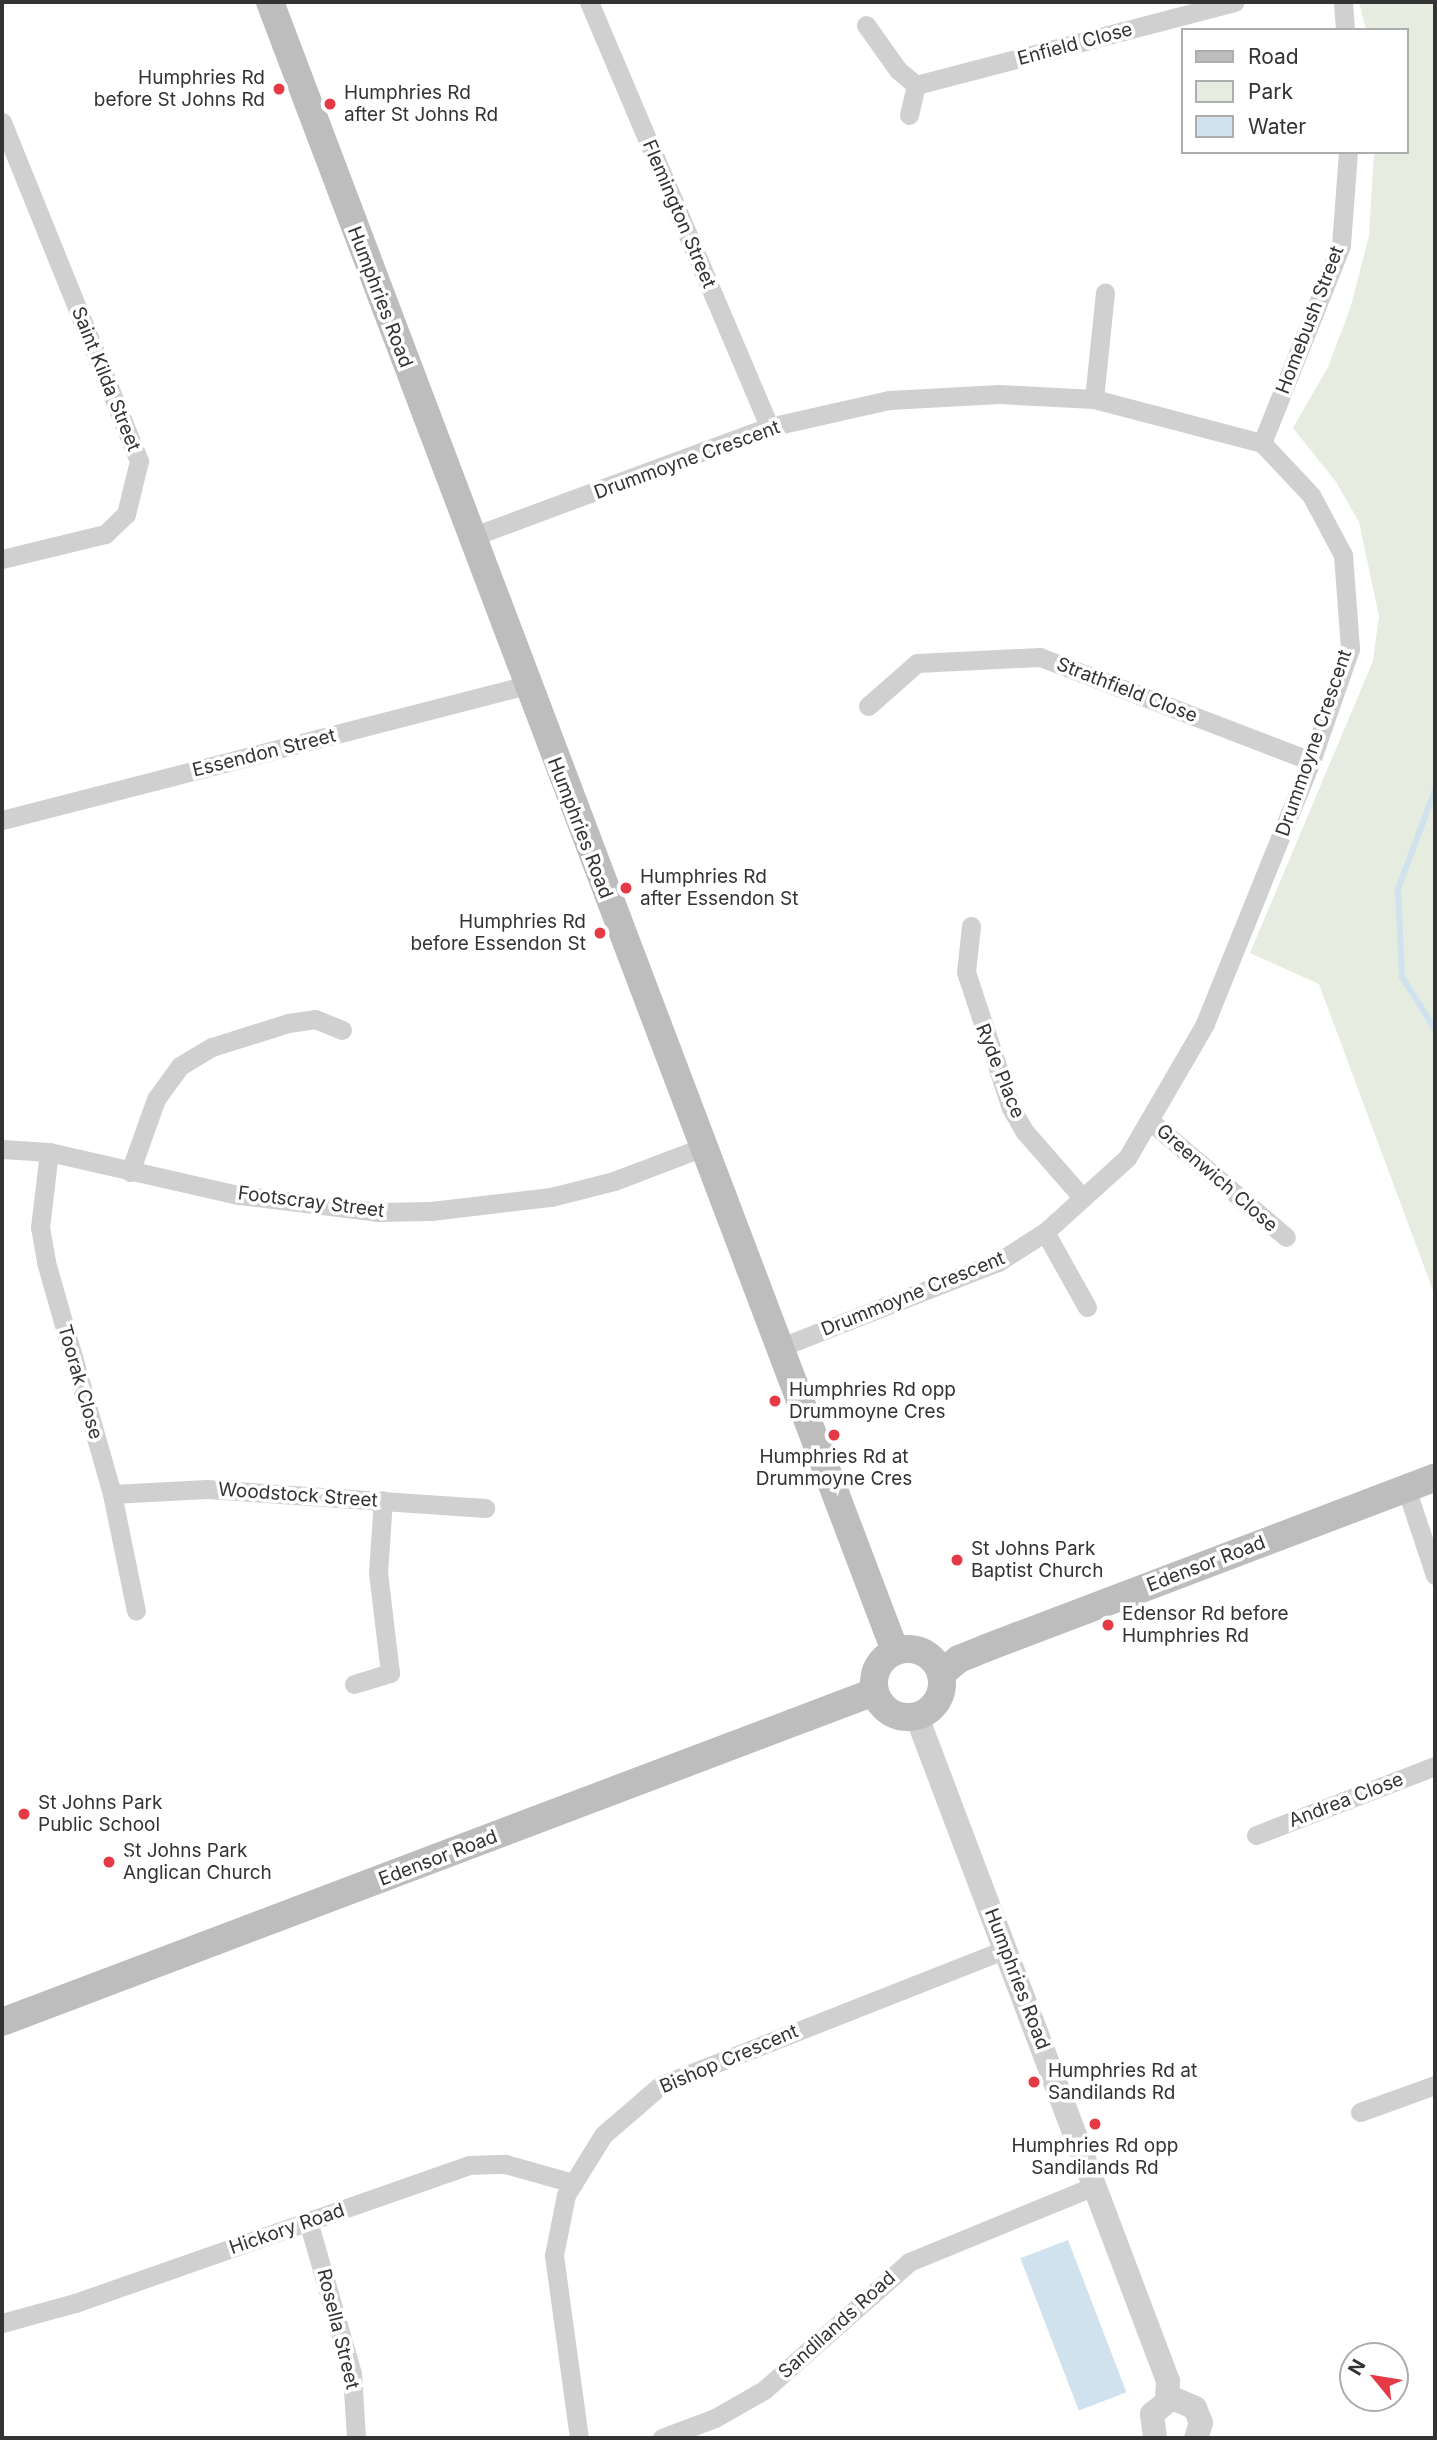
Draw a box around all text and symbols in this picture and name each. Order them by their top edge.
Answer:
street label: Enfield Close [1015,18,1135,70]
legend [1182,28,1409,154]
text: Road [1248,44,1299,69]
place label: Humphries Rd before St Johns Rd [94,67,265,111]
text: Park [1248,79,1293,104]
marker: Humphries Rd before St Johns Rd [271,81,287,97]
place label: Humphries Rd after St Johns Rd [344,82,498,126]
marker: Humphries Rd after St Johns Rd [322,96,338,112]
text: Water [1248,114,1306,139]
street label: Flemington Street [638,137,720,291]
street label: Humphries Road [343,223,417,371]
street label: Homebush Street [1271,243,1349,397]
street label: Saint Kilda Street [67,303,145,455]
street label: Drummoyne Crescent [591,416,783,504]
street label: Drummoyne Crescent [1271,647,1357,839]
street label: Strathfield Close [1053,653,1201,727]
street label: Essendon Street [190,724,338,782]
street label: Humphries Road [543,754,617,902]
place label: Humphries Rd after Essendon St [640,866,798,910]
marker: Humphries Rd after Essendon St [618,880,634,896]
place label: Humphries Rd before Essendon St [410,911,586,955]
marker: Humphries Rd before Essendon St [592,925,608,941]
street label: Ryde Place [971,1020,1029,1122]
street label: Greenwich Close [1152,1119,1282,1237]
street label: Footscray Street [236,1182,386,1222]
street label: Drummoyne Crescent [818,1247,1008,1341]
street label: Toorak Close [53,1322,107,1442]
place label: Humphries Rd opp Drummoyne Cres [789,1379,956,1423]
marker: Humphries Rd opp Drummoyne Cres [767,1393,783,1409]
marker: Humphries Rd at Drummoyne Cres [826,1427,842,1443]
place label: Humphries Rd at Drummoyne Cres [756,1446,912,1490]
street label: Woodstock Street [217,1478,379,1512]
street label: Edensor Road [1144,1531,1268,1597]
place label: St Johns Park Baptist Church [971,1538,1103,1582]
marker: St Johns Park Baptist Church [949,1552,965,1568]
place label: Edensor Rd before Humphries Rd [1122,1603,1289,1647]
marker: Edensor Rd before Humphries Rd [1100,1617,1116,1633]
street label: Andrea Close [1285,1768,1407,1832]
place label: St Johns Park Public School [38,1792,163,1836]
marker: St Johns Park Public School [16,1806,32,1822]
street label: Edensor Road [376,1825,500,1891]
place label: St Johns Park Anglican Church [123,1840,272,1884]
marker: St Johns Park Anglican Church [101,1854,117,1870]
street label: Humphries Road [980,1905,1054,2053]
street label: Bishop Crescent [656,2020,802,2098]
place label: Humphries Rd at Sandilands Rd [1048,2060,1197,2104]
marker: Humphries Rd at Sandilands Rd [1026,2074,1042,2090]
marker: Humphries Rd opp Sandilands Rd [1087,2116,1103,2132]
place label: Humphries Rd opp Sandilands Rd [1012,2135,1178,2179]
street label: Hickory Road [226,2199,348,2259]
street label: Rosella Street [312,2266,364,2392]
street label: Sandilands Road [774,2266,900,2384]
north arrow [1339,2342,1409,2412]
text: N [1344,2355,1371,2379]

